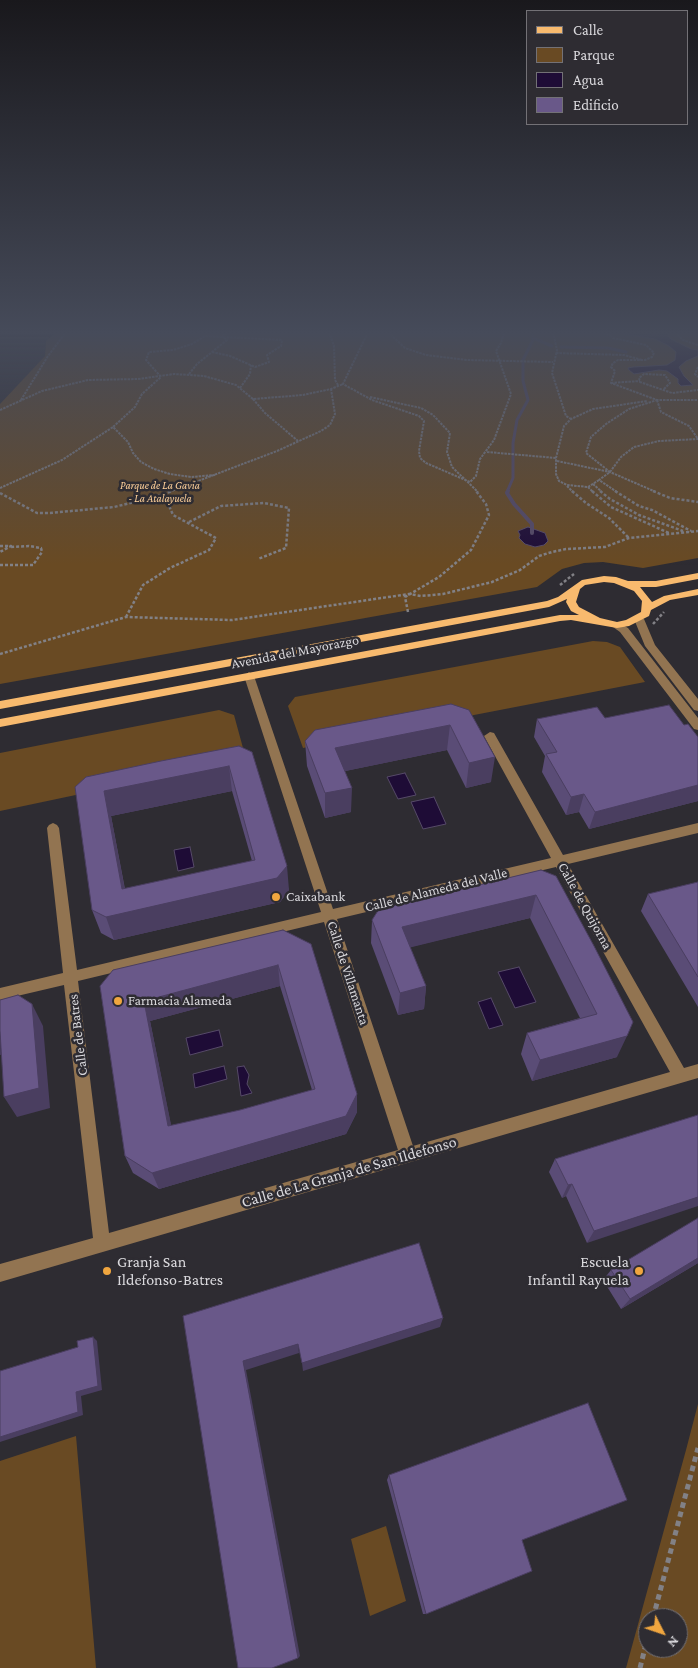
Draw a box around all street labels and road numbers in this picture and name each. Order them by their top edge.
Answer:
street label: Avenida del Mayorazgo [230,631,360,673]
street label: Calle de Quijorna [554,860,616,952]
street label: Calle de Alameda del Valle [363,864,509,916]
street label: Calle de Villamanta [323,919,373,1027]
street label: Calle de Batres [65,993,91,1077]
street label: Calle de La Granja de San Ildefonso [239,1132,459,1212]

